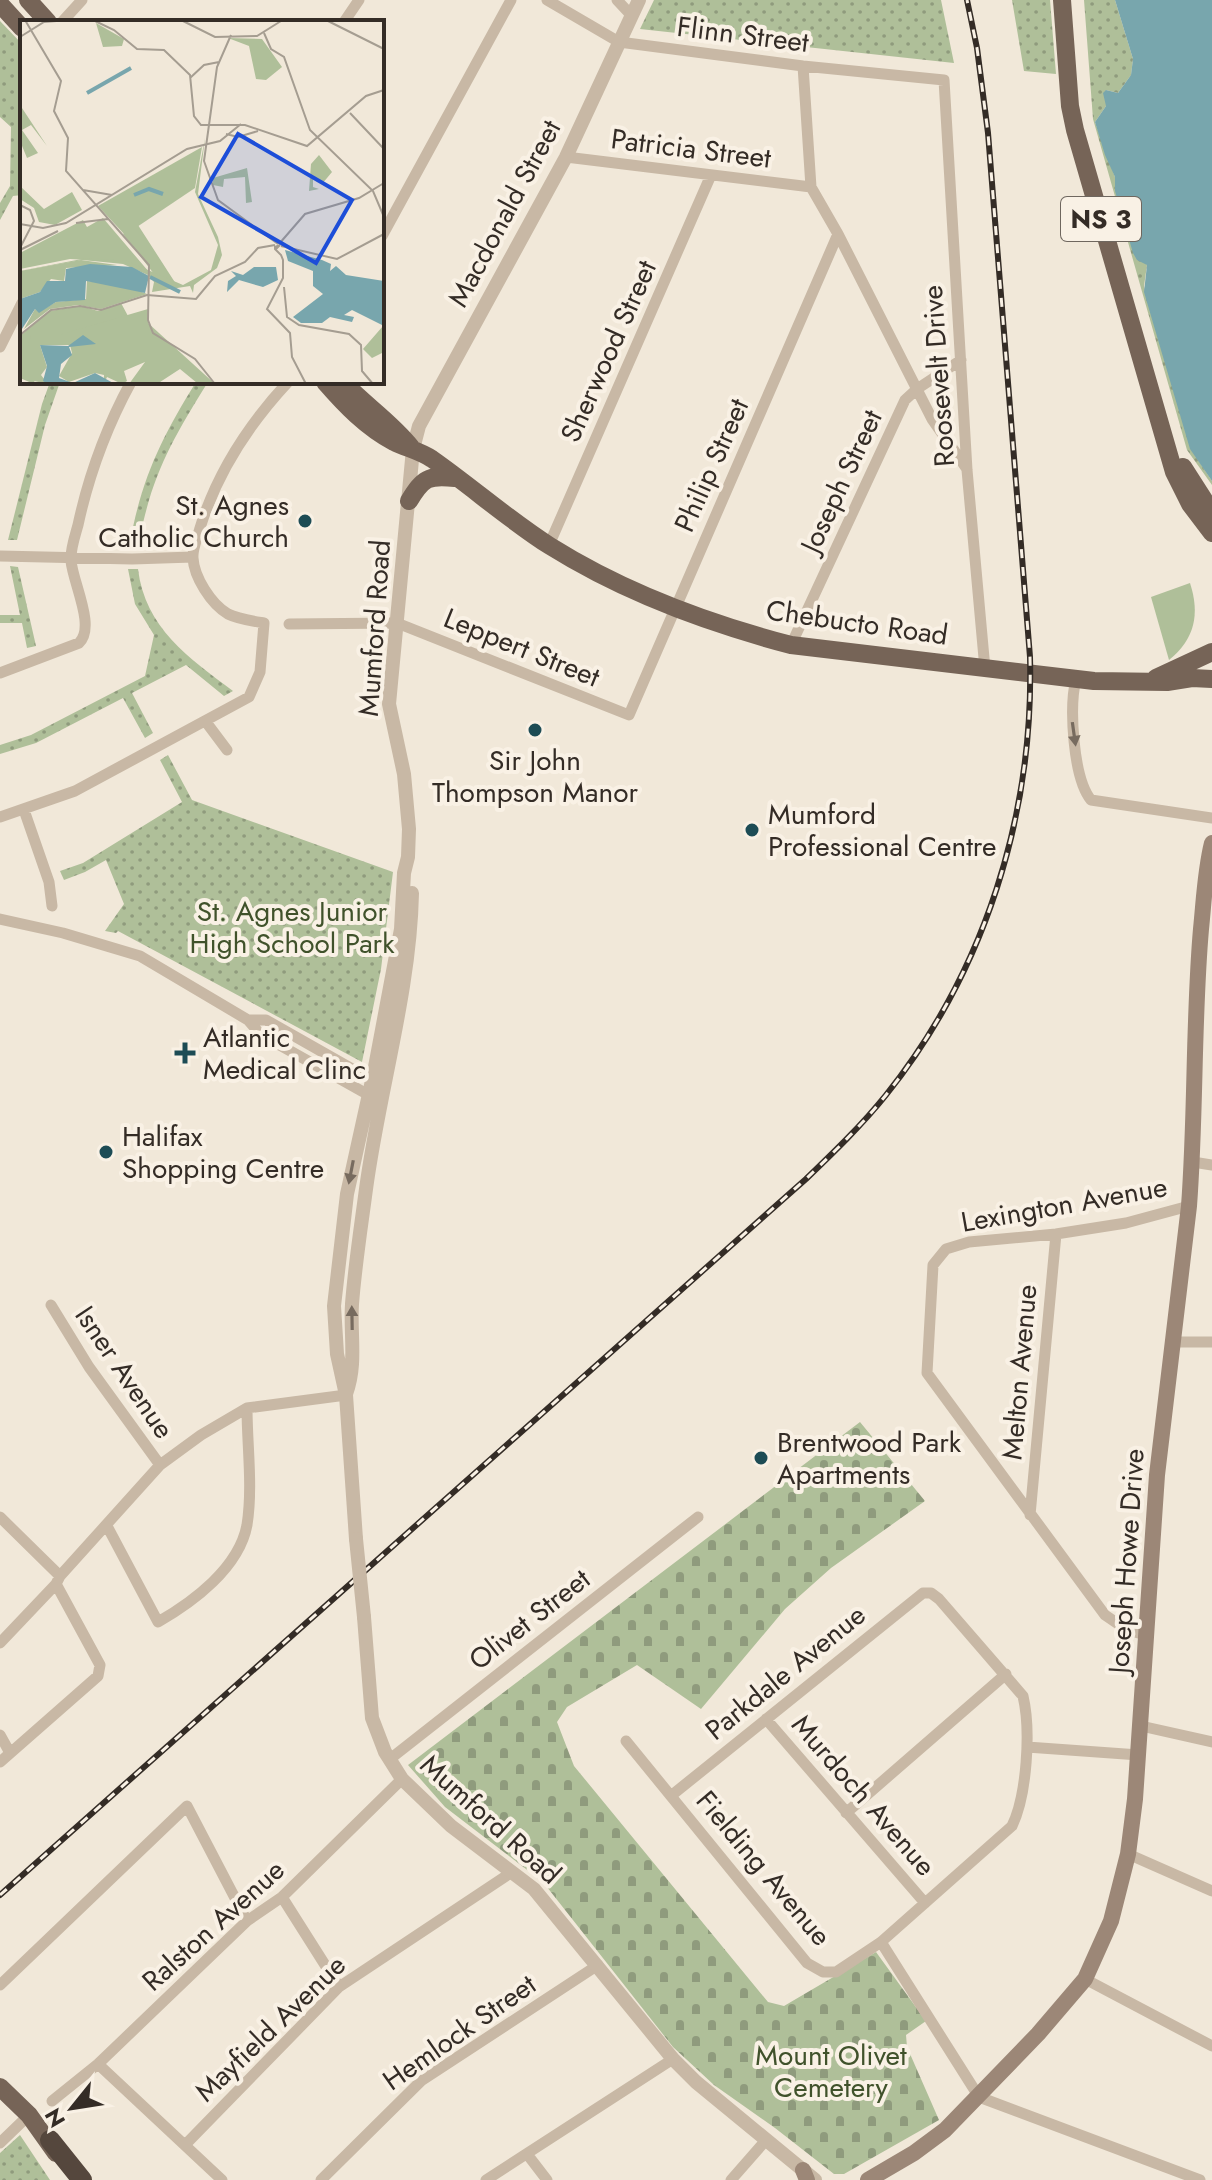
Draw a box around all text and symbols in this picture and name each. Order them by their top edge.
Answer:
street label: Flinn Street [675,6,811,63]
inset map [20,20,384,384]
street label: Macdonald Street [438,112,571,314]
street label: Patricia Street [609,118,774,179]
road number: NS 3 [1061,197,1141,241]
street label: Sherwood Street [550,253,667,449]
street label: Roosevelt Drive [912,284,965,468]
street label: Philip Street [664,392,759,539]
street label: Joseph Street [789,403,893,563]
place label: St. Agnes Catholic Church [98,485,289,558]
marker: St. Agnes Catholic Church [296,512,314,530]
street label: Mumford Road [348,538,401,718]
street label: Chebucto Road [763,589,950,656]
street label: Leppert Street [438,598,606,697]
marker: Sir John Thompson Manor [526,721,544,739]
one-way arrow [1068,722,1081,747]
place label: Sir John Thompson Manor [432,740,638,813]
place label: Mumford Professional Centre [768,794,996,867]
marker: Mumford Professional Centre [743,821,761,839]
park label: St. Agnes Junior High School Park [189,891,395,964]
place label: Atlantic Medical Clinc [203,1017,366,1090]
marker: Atlantic Medical Clinc [174,1042,196,1064]
place label: Halifax Shopping Centre [122,1116,324,1189]
marker: Halifax Shopping Centre [97,1143,115,1161]
one-way arrow [344,1159,357,1184]
street label: Lexington Avenue [958,1166,1170,1243]
street label: Melton Avenue [991,1283,1048,1461]
street label: Isner Avenue [65,1298,184,1447]
one-way arrow [346,1305,359,1330]
place label: Brentwood Park Apartments [777,1422,962,1495]
street label: Joseph Howe Drive [1098,1447,1155,1679]
marker: Brentwood Park Apartments [752,1449,770,1467]
street label: Olivet Street [460,1559,599,1680]
street label: Parkdale Avenue [696,1595,874,1750]
street label: Murdoch Avenue [782,1706,945,1885]
street label: Mumford Road [411,1745,570,1894]
street label: Fielding Avenue [686,1782,841,1955]
street label: Ralston Avenue [133,1850,294,2001]
street label: Mayfield Avenue [186,1946,355,2111]
street label: Hemlock Street [374,1964,545,2101]
park label: Mount Olivet Cemetery [755,2035,907,2108]
north arrow [32,2068,112,2148]
text: N [36,2102,73,2134]

